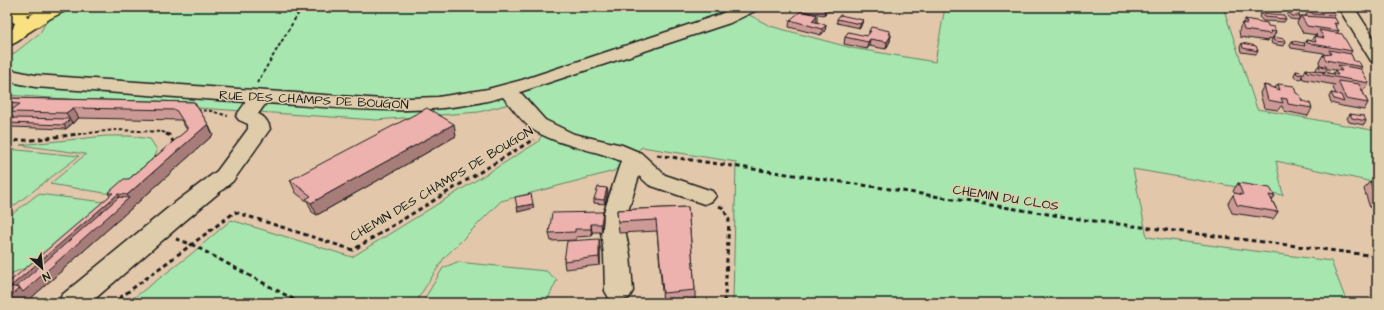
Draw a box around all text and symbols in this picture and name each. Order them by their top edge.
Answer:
street label: RUE DES CHAMPS DE BOUGON [219,86,409,114]
street label: CHEMIN DES CHAMPS DE BOUGON [346,122,537,246]
street label: CHEMIN DU CLOS [952,181,1060,215]
north arrow [22,248,62,288]
text: N [40,268,53,285]

